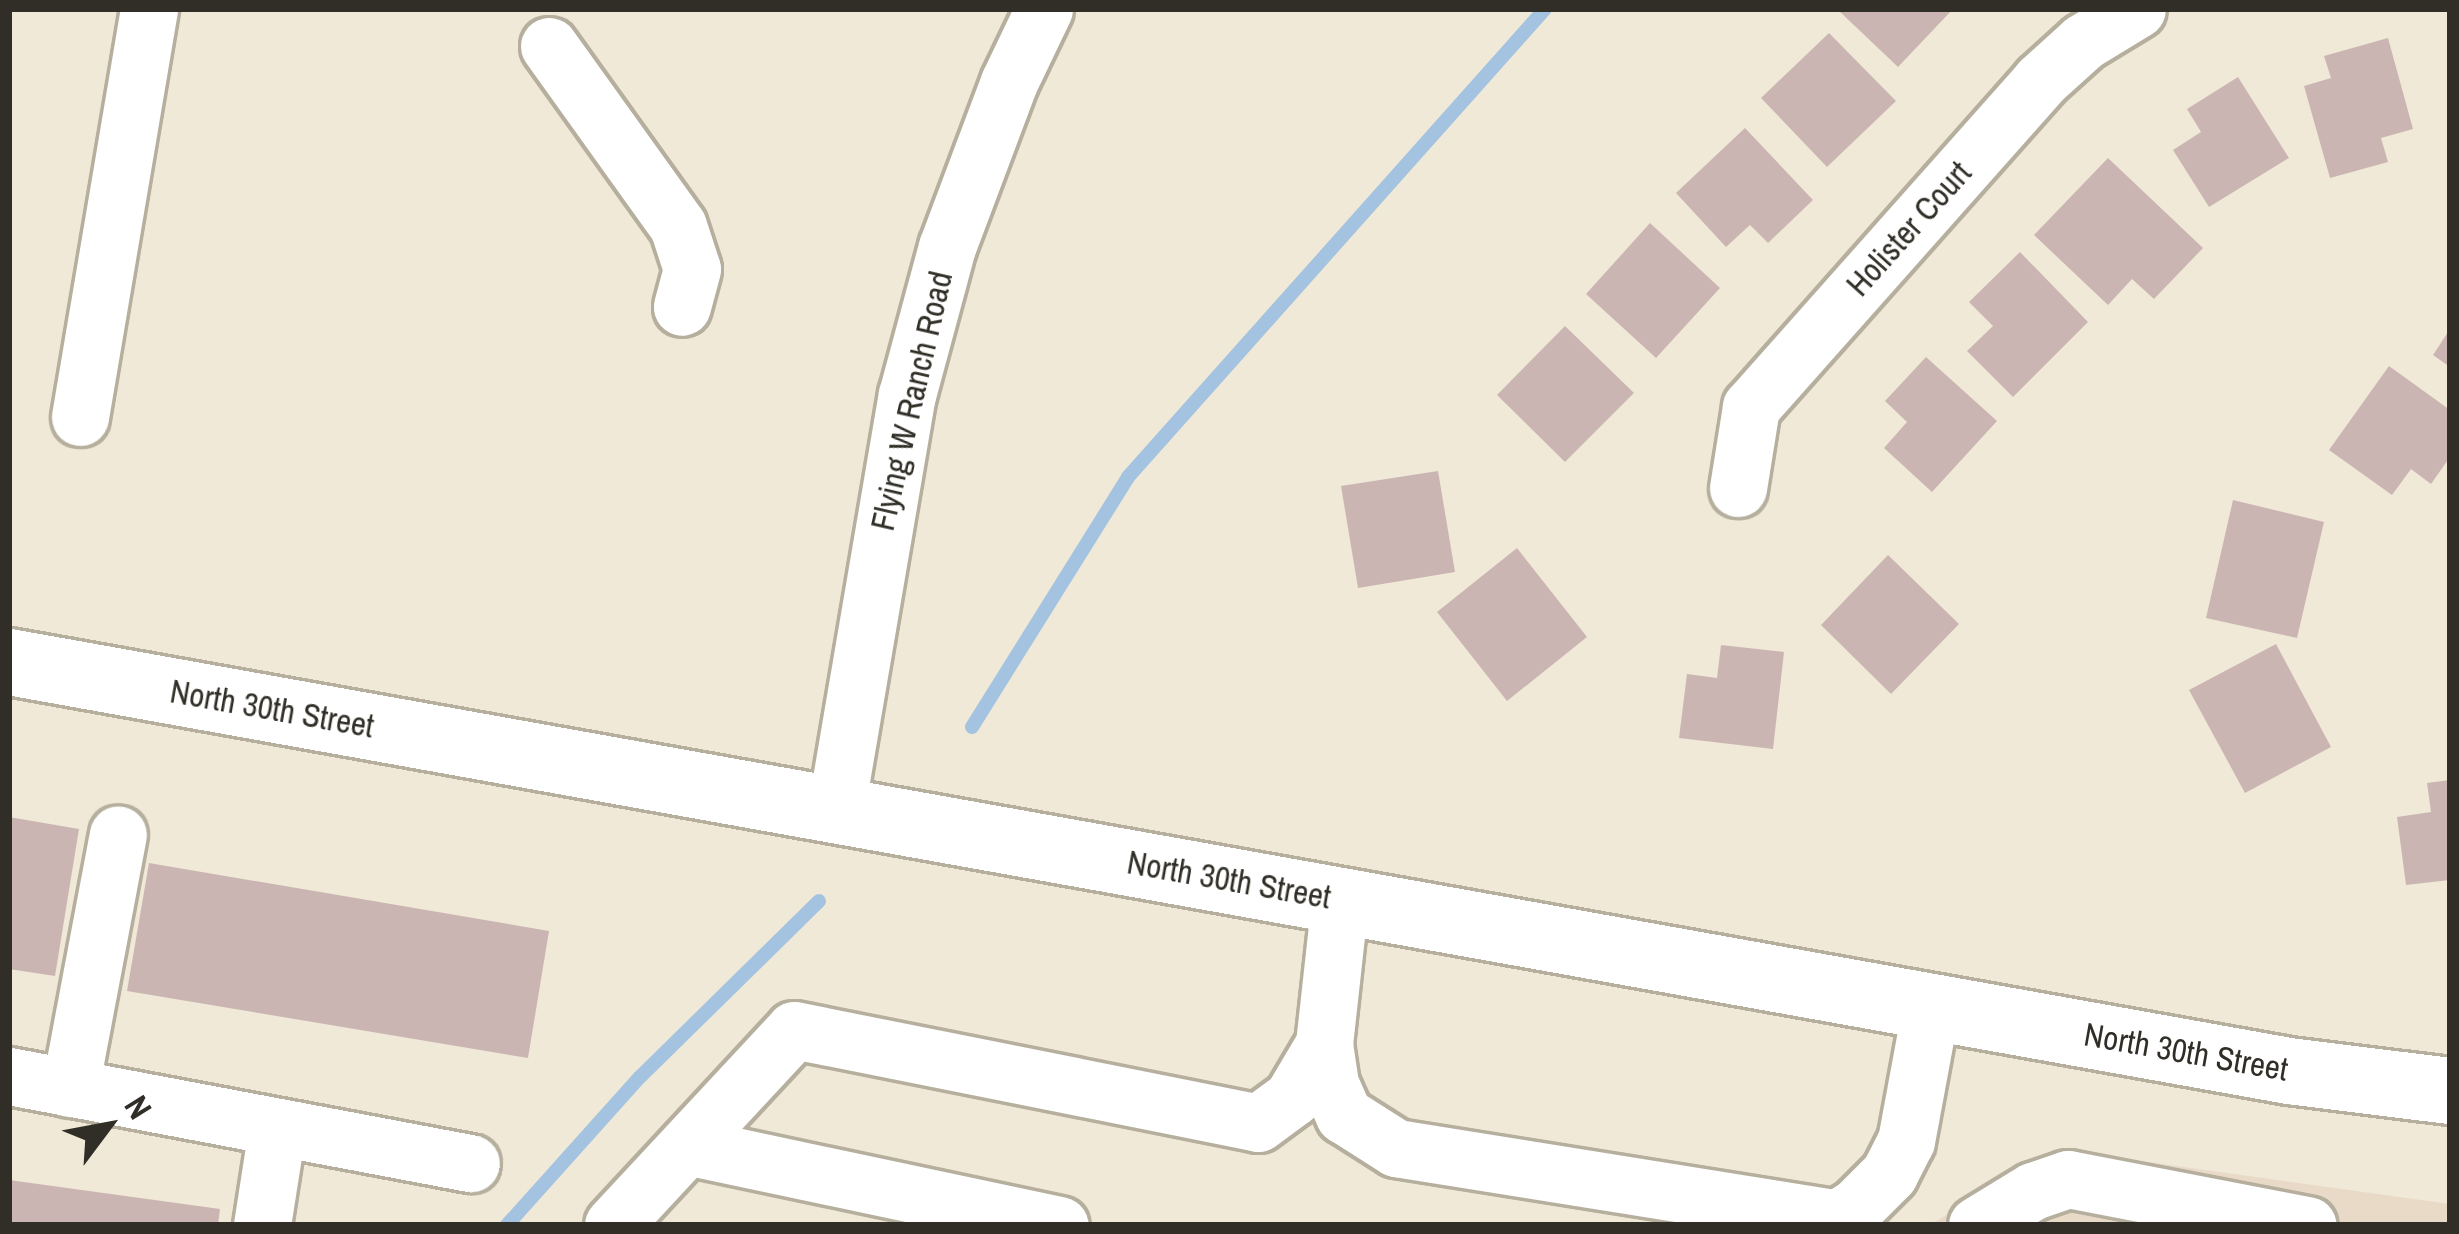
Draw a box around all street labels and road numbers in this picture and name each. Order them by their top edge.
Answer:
street label: Holister Court [1838,154,1980,304]
street label: Flying W Ranch Road [863,268,961,534]
street label: North 30th Street [167,672,377,746]
street label: North 30th Street [1124,843,1334,917]
street label: North 30th Street [2081,1015,2291,1089]

